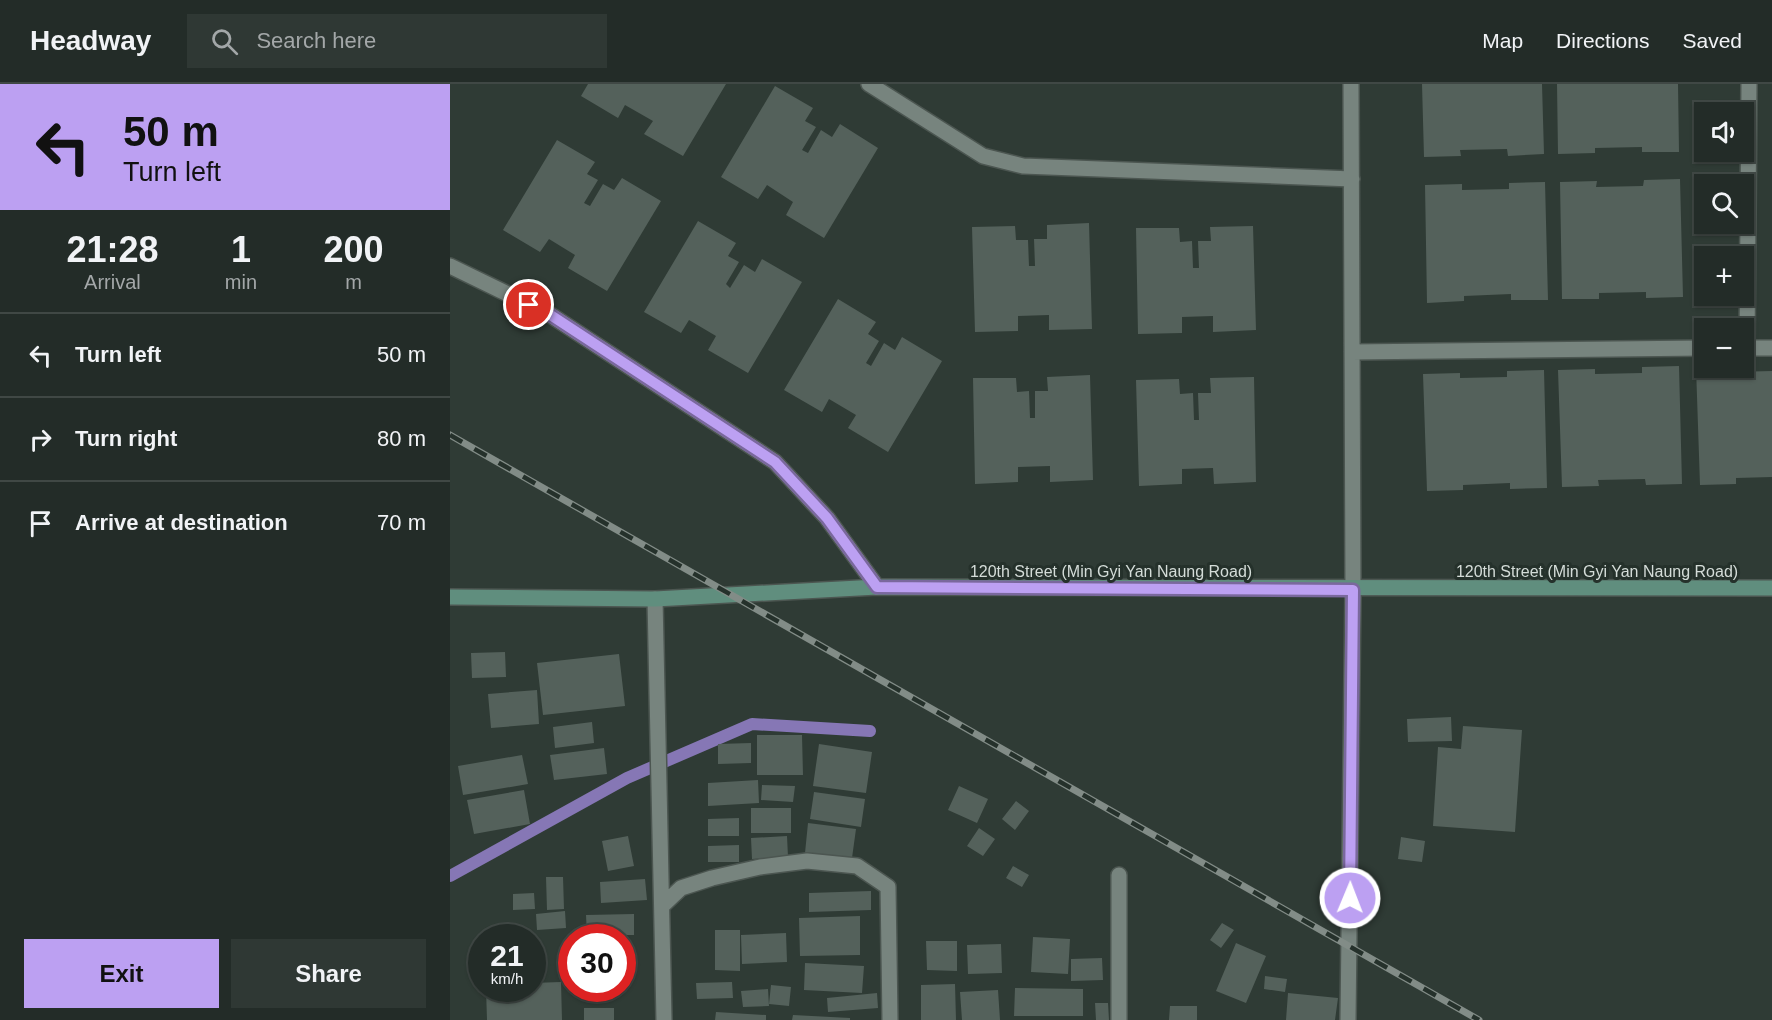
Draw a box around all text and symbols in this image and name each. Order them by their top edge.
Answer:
search box [187,14,607,68]
text: Headway [30,25,151,56]
icon: search [208,25,241,58]
text: Search here [256,28,376,53]
text: Map [1482,29,1523,52]
text: Directions [1556,29,1649,52]
text: Saved [1682,29,1742,52]
map controls [1694,102,1754,378]
button: sound [1694,102,1754,162]
icon: left [24,108,102,186]
text: 50 m [123,108,219,155]
text: Turn left [123,157,221,187]
button: search [1694,174,1754,234]
text: 21:28 [66,229,158,270]
text: 1 [231,229,251,270]
text: 200 [323,229,384,270]
button: + [1694,246,1754,306]
text: Arrival [84,271,141,293]
text: min [225,271,257,293]
text: m [345,271,362,293]
pin [503,279,554,330]
icon: arrive [512,288,545,321]
button: − [1694,318,1754,378]
icon: left [24,339,57,372]
text: Turn left [75,342,161,367]
text: 50 m [377,342,426,367]
icon: right [24,423,57,456]
text: Turn right [75,426,177,451]
text: 80 m [377,426,426,451]
icon: arrive [24,507,57,540]
text: Arrive at destination [75,510,288,535]
text: 70 m [377,510,426,535]
street label: 120th Street (Min Gyi Yan Naung Road) [970,563,1252,580]
street label: 120th Street (Min Gyi Yan Naung Road) [1456,563,1738,580]
position arrow [1318,866,1382,930]
speed limit sign: 30 [558,924,636,1002]
button: Exit [24,939,219,1008]
button: Share [231,939,426,1008]
text: 21 [490,939,524,972]
text: km/h [491,970,523,987]

